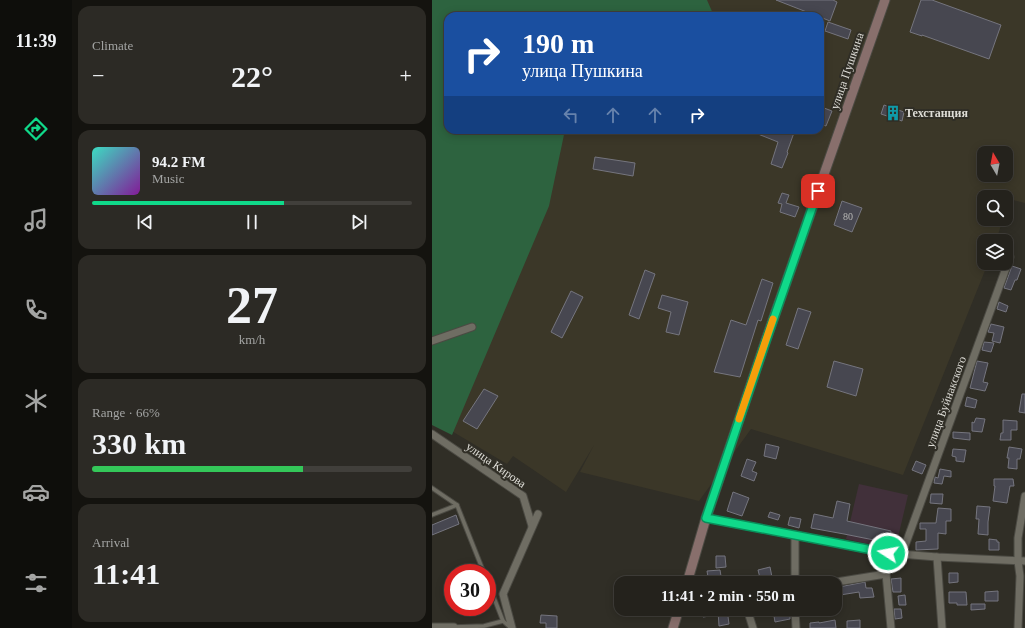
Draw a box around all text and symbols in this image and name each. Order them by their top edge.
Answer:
icon: right [456,28,508,80]
text: 190 m [522,28,594,59]
street label: улица Пушкина [827,30,867,111]
text: 11:39 [15,31,57,51]
text: Climate [92,38,133,53]
text: 22° [231,60,273,93]
text: улица Пушкина [522,61,643,81]
text: − [92,63,104,88]
text: + [400,63,412,88]
icon: left [560,104,582,126]
icon: ahead [602,104,624,126]
icon: ahead [644,104,666,126]
icon: right [686,104,708,126]
building icon: Техстанция [884,104,902,122]
place label: Техстанция [905,106,968,120]
icon: directions [22,115,50,143]
north arrow [977,146,1013,182]
map controls [977,146,1013,270]
text: 94.2 FM [152,154,205,170]
text: Music [152,171,185,186]
pin [801,174,835,208]
icon: arrive [807,180,829,202]
button: search [977,190,1013,226]
icon: music [22,206,50,234]
icon: previous [134,211,156,233]
icon: pause [241,211,263,233]
icon: next [348,211,370,233]
house number: 80 [843,211,853,222]
button: layers [977,234,1013,270]
text: 27 [226,277,278,334]
icon: phone [22,296,50,324]
text: km/h [239,332,265,347]
street label: улица Буйнакского [923,354,969,450]
icon: climate [22,387,50,415]
text: Range · 66% [92,405,160,420]
text: 330 km [92,427,186,460]
street label: улица Кирова [463,439,529,491]
icon: car [22,478,50,506]
position arrow [867,532,909,574]
text: Arrival [92,535,130,550]
text: 11:41 [92,557,160,590]
speed limit sign: 30 [444,564,496,616]
icon: filters [22,569,50,597]
text: 11:41 · 2 min · 550 m [661,588,795,604]

